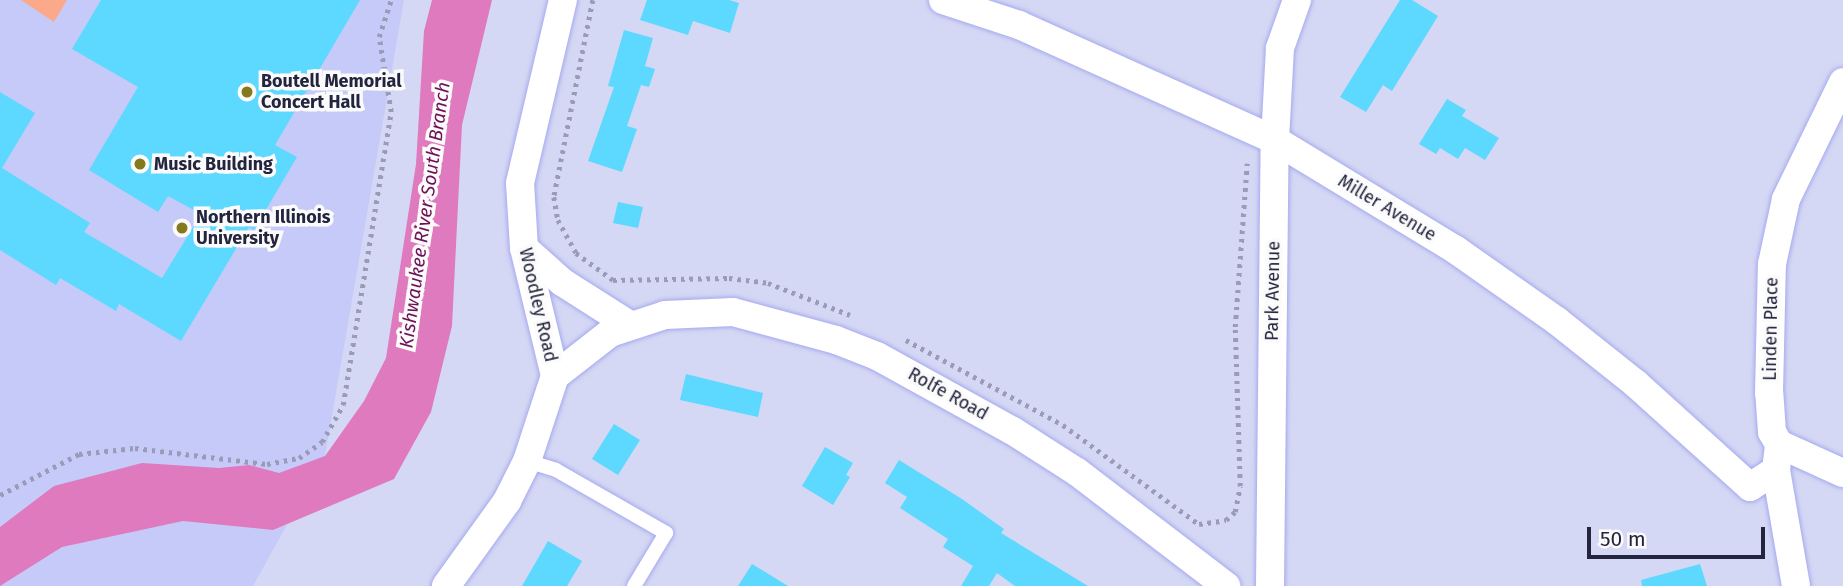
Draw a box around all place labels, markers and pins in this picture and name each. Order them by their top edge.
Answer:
place label: Boutell Memorial Concert Hall [261,71,402,114]
marker: Boutell Memorial Concert Hall [239,84,255,100]
place label: Music Building [154,153,273,175]
marker: Music Building [132,156,148,172]
place label: Northern Illinois University [196,207,331,249]
marker: Northern Illinois University [174,220,190,236]

